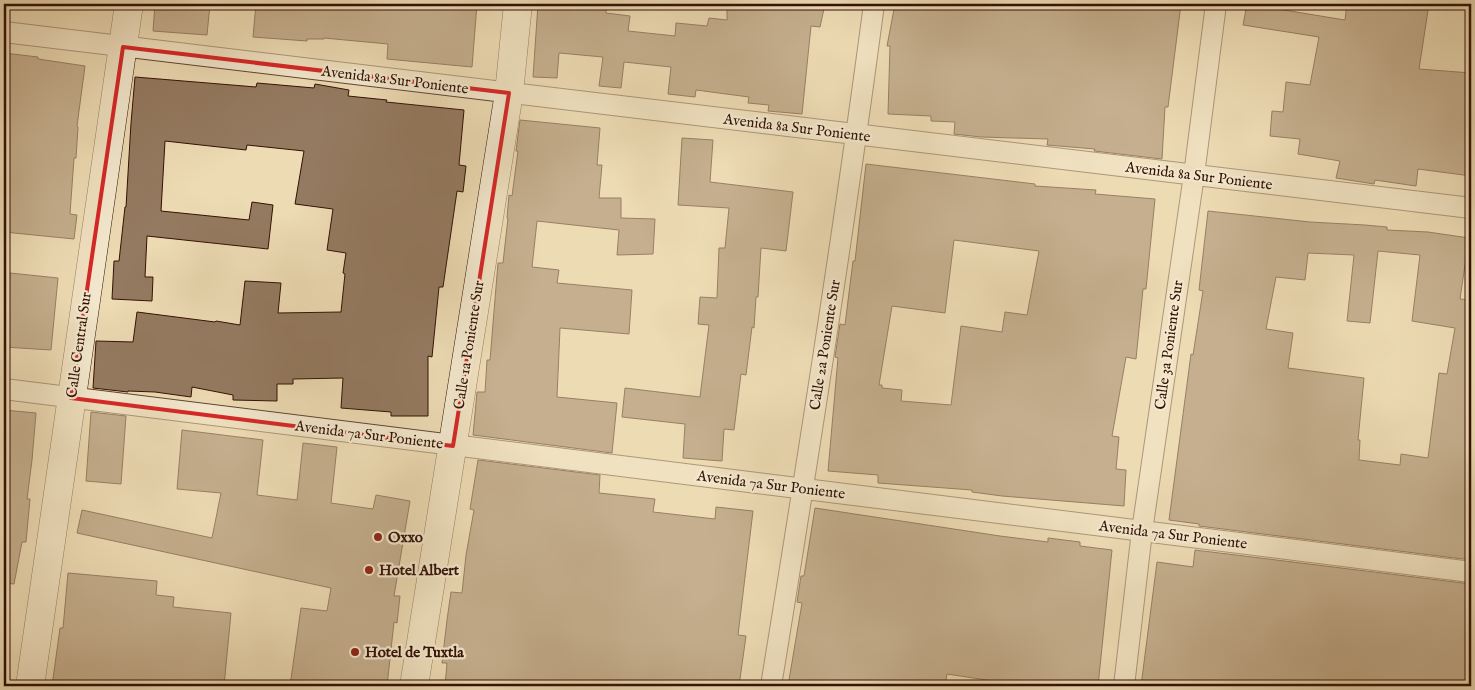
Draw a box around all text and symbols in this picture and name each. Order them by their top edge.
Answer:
street label: Avenida 8a Sur Poniente [319,61,470,98]
street label: Avenida 8a Sur Poniente [721,109,872,146]
street label: Avenida 8a Sur Poniente [1123,157,1274,194]
street label: Calle 2a Poniente Sur [805,278,845,412]
street label: Calle 1a Poniente Sur [449,279,489,411]
street label: Calle 3a Poniente Sur [1151,279,1188,411]
street label: Calle Central Sur [62,290,96,399]
street label: Avenida 7a Sur Poniente [293,416,444,454]
street label: Avenida 7a Sur Poniente [695,466,846,504]
street label: Avenida 7a Sur Poniente [1097,516,1248,554]
place label: Oxxo [388,528,423,547]
marker: Oxxo [372,531,384,543]
place label: Hotel Albert [379,561,460,580]
marker: Hotel Albert [363,564,375,576]
place label: Hotel de Tuxtla [365,643,464,662]
marker: Hotel de Tuxtla [349,646,361,658]

